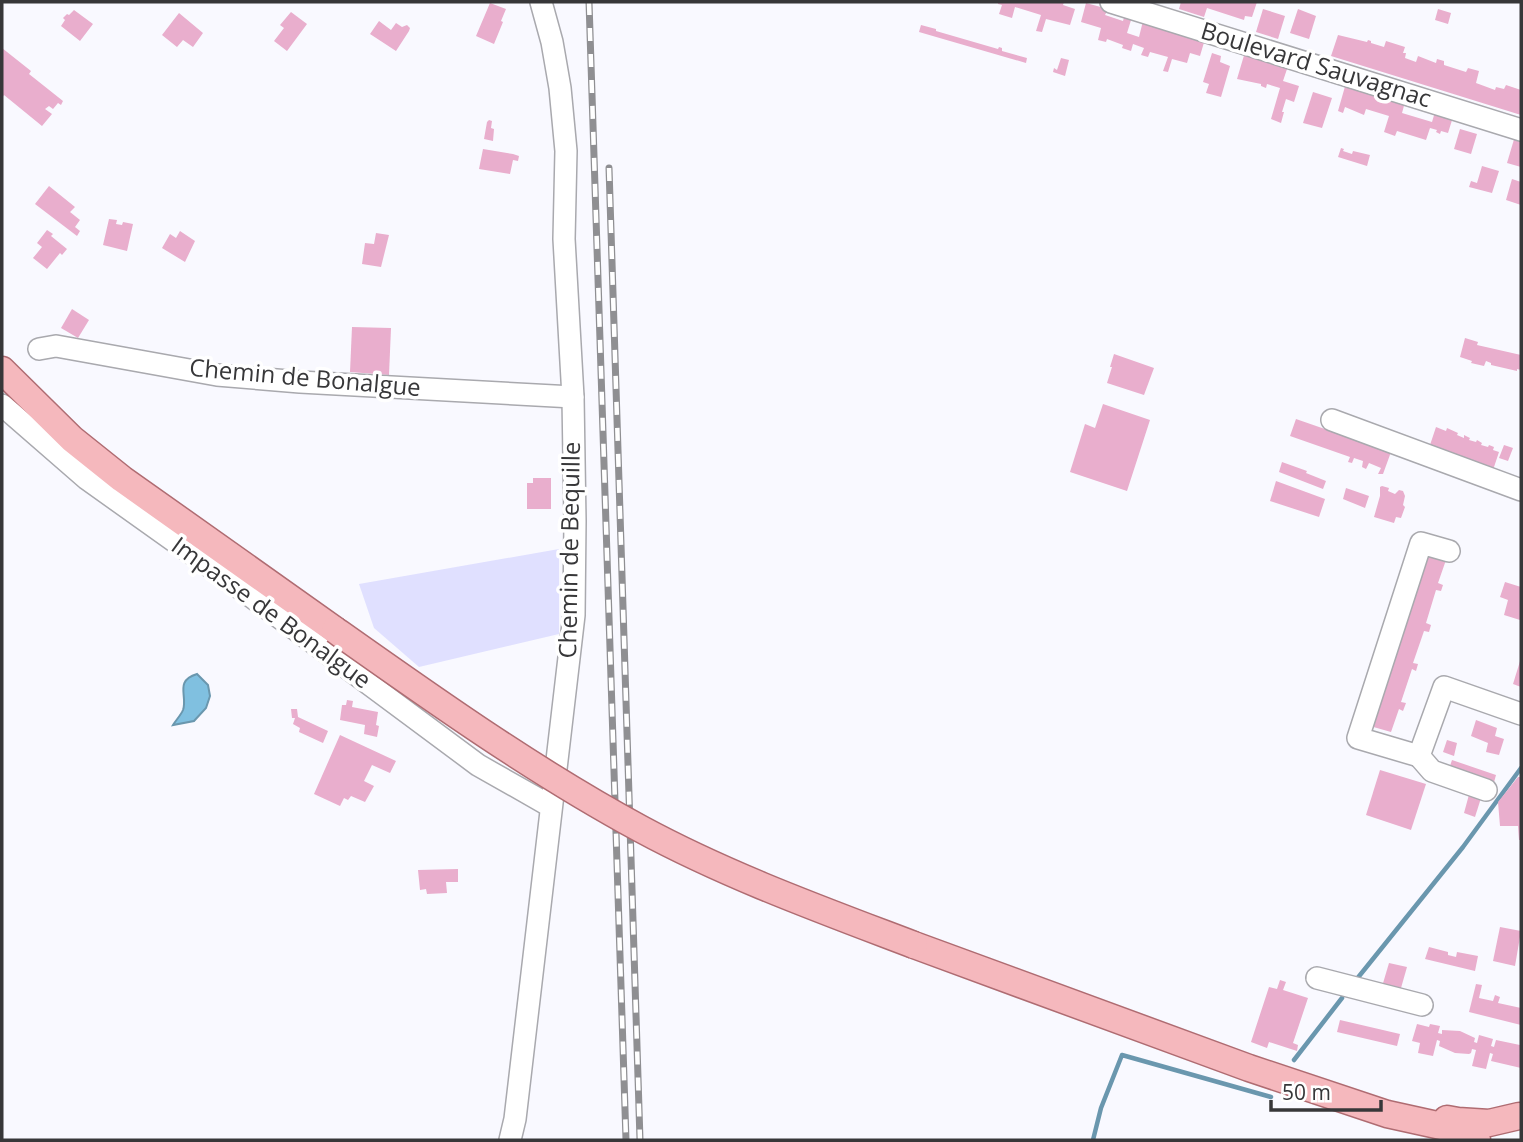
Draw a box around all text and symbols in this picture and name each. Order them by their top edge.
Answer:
street label: Boulevard Sauvagnac [1197,13,1436,114]
street label: Chemin de Bonalgue [188,350,422,403]
street label: Chemin de Bequille [550,441,587,659]
street label: Impasse de Bonalgue [165,528,378,695]
scale bar [1271,1068,1381,1112]
text: 50 m [1282,1078,1331,1106]

